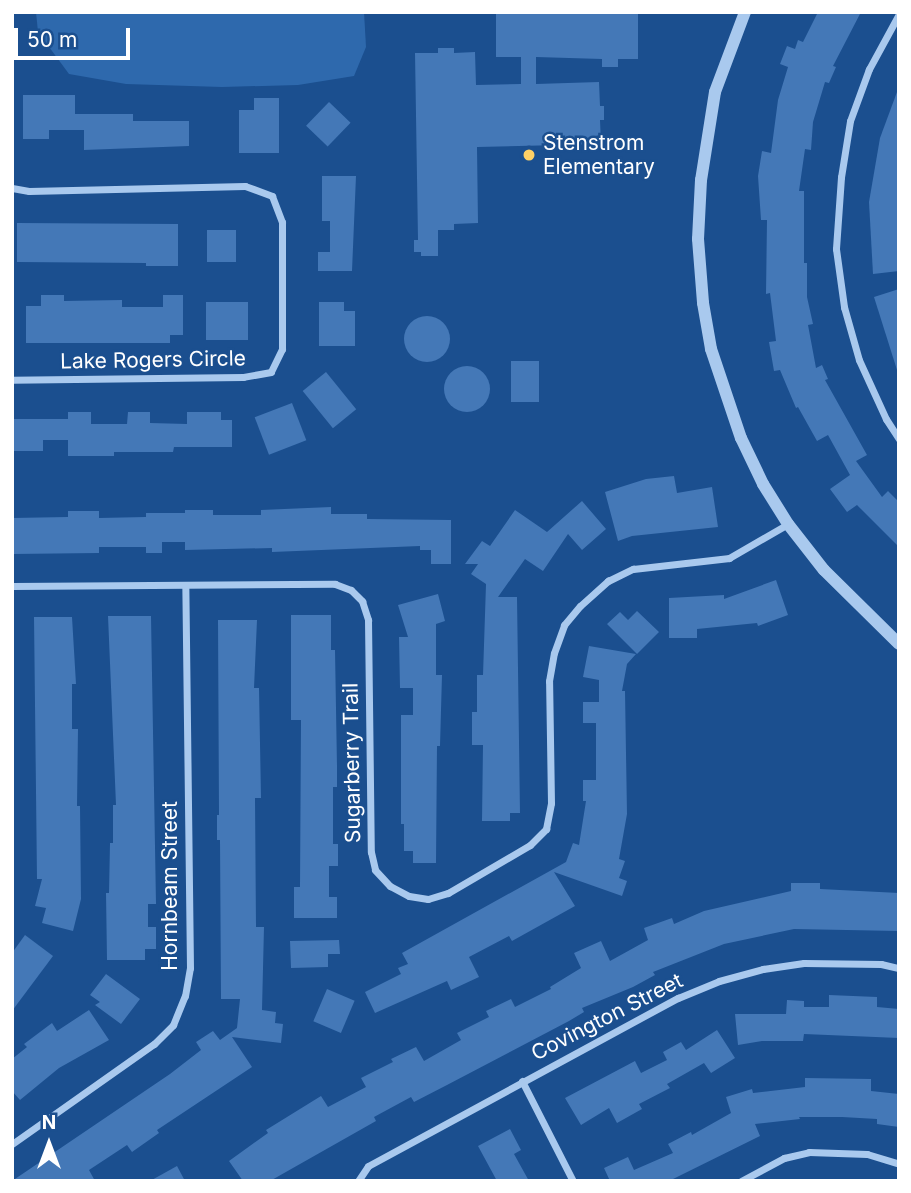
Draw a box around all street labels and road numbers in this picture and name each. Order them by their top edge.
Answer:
street label: Lake Rogers Circle [60,346,246,374]
street label: Sugarberry Trail [338,683,366,843]
street label: Hornbeam Street [157,801,183,971]
street label: Covington Street [527,968,687,1066]

